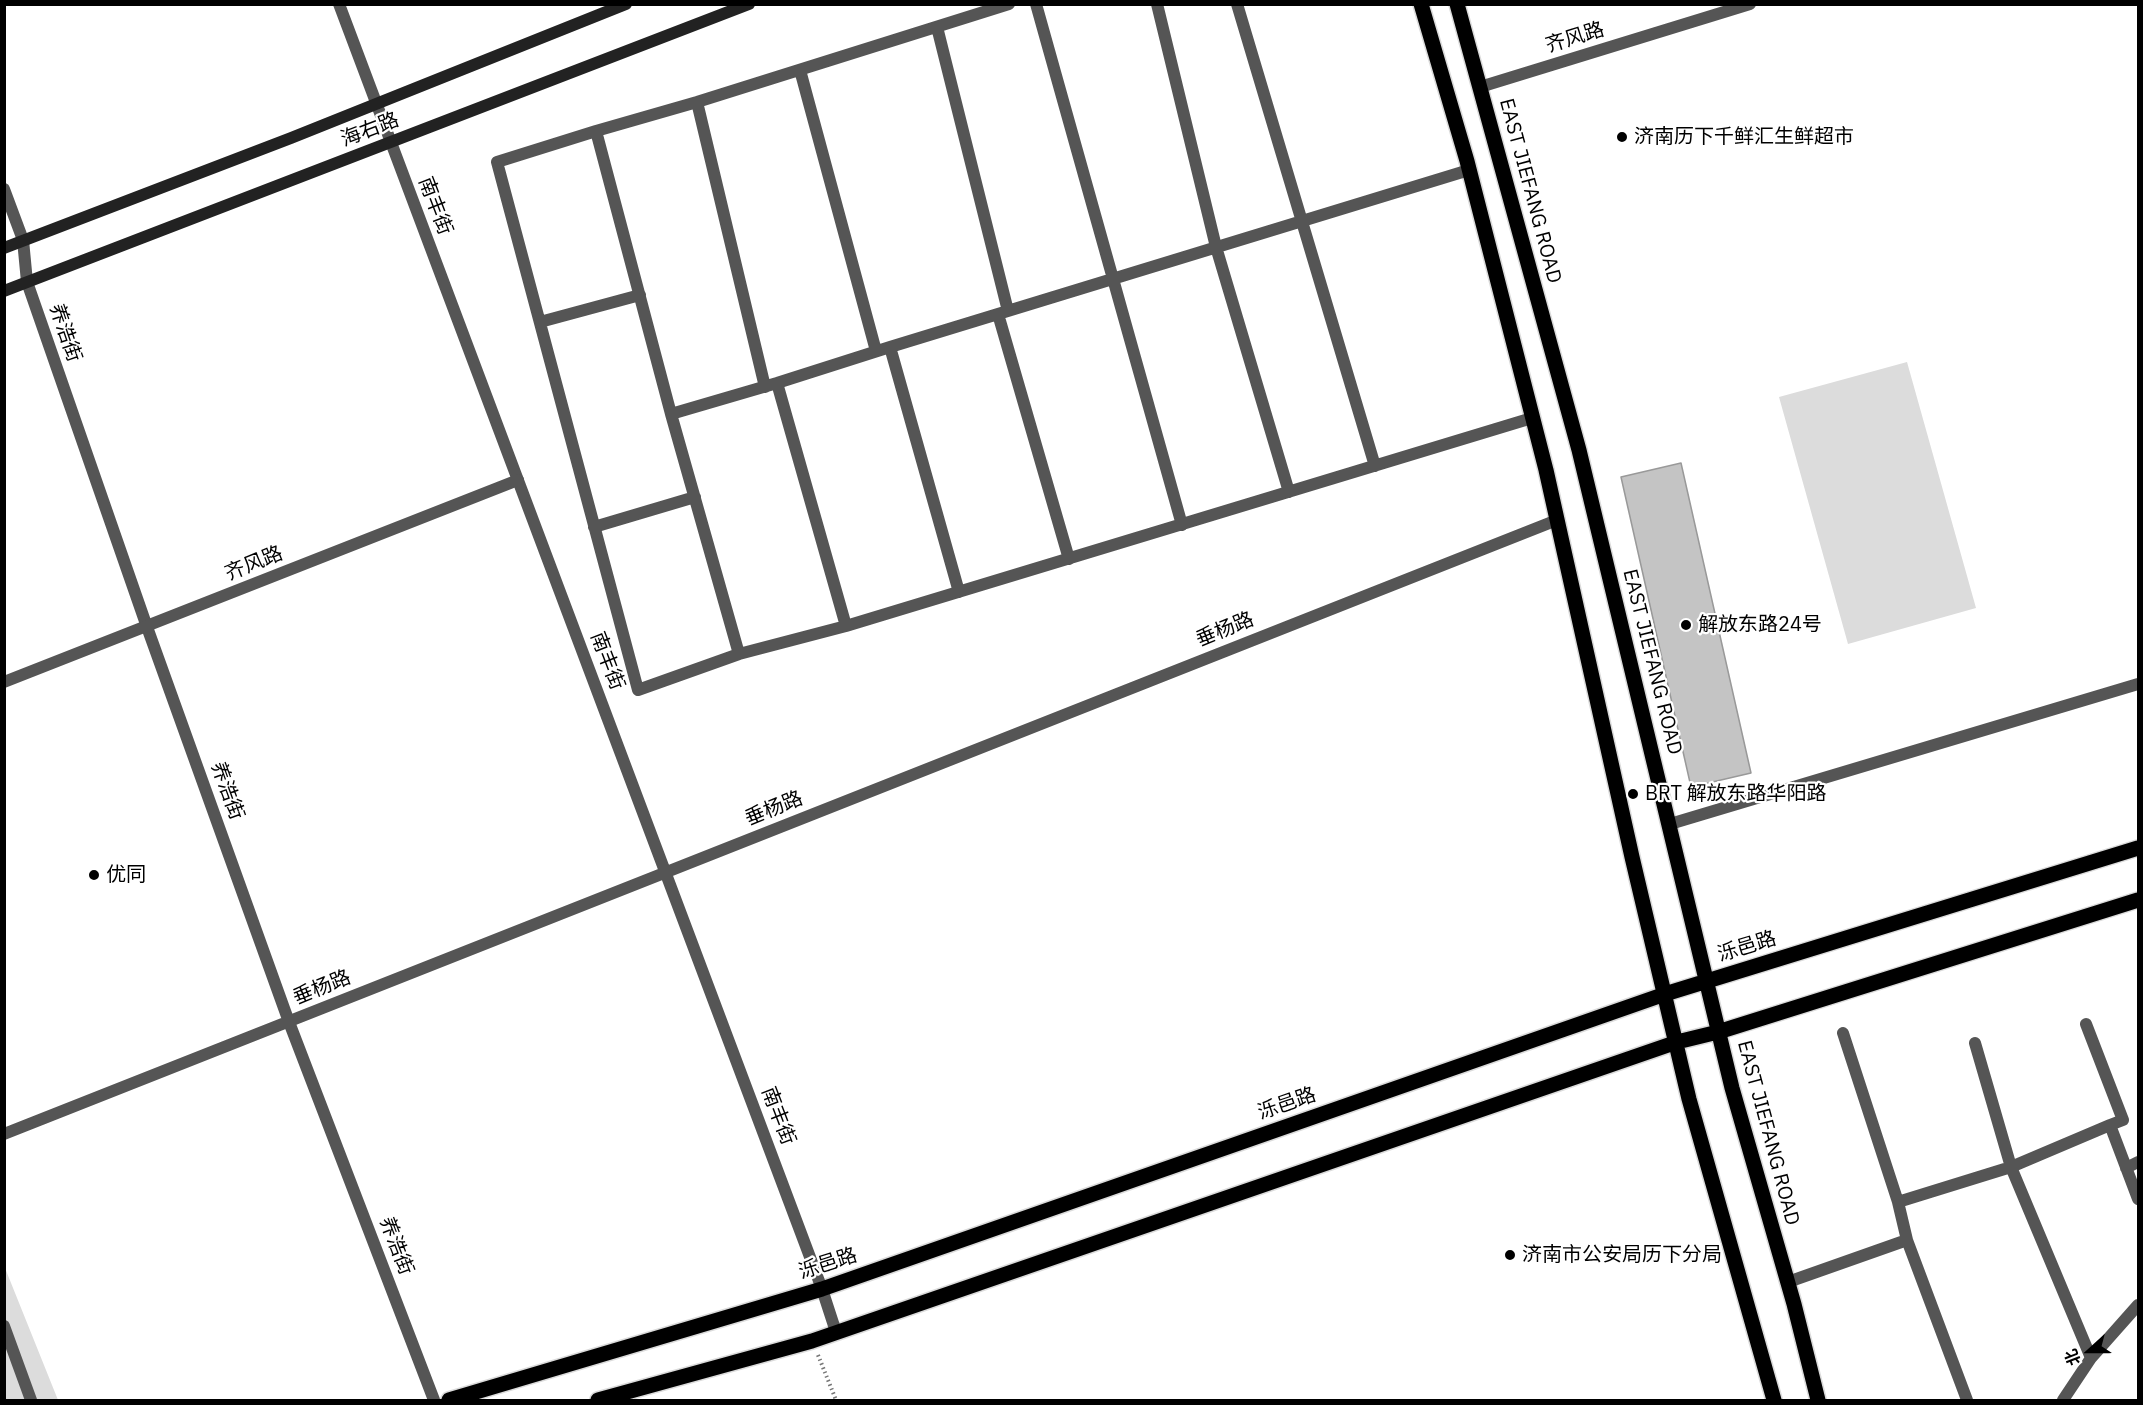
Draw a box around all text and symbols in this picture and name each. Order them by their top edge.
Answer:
street label: 齐风路 [1543,18,1607,58]
street label: EAST JIEFANG ROAD [1494,96,1566,286]
street label: 海右路 [338,108,402,152]
place label: 济南历下千鲜汇生鲜超市 [1634,125,1854,149]
marker: 济南历下千鲜汇生鲜超市 [1615,130,1629,144]
street label: 南丰街 [413,174,457,238]
street label: 养浩街 [44,301,86,365]
street label: 齐风路 [222,542,286,586]
street label: EAST JIEFANG ROAD [1617,567,1687,757]
street label: 垂杨路 [1193,608,1257,652]
place label: 解放东路24号 [1698,613,1822,637]
marker: 解放东路24号 [1679,618,1693,632]
street label: 南丰街 [585,629,629,693]
street label: 养浩街 [205,759,249,823]
place label: BRT 解放东路华阳路 [1645,782,1827,806]
street label: 垂杨路 [742,787,806,831]
marker: BRT 解放东路华阳路 [1626,787,1640,801]
place label: 优同 [106,863,146,887]
marker: 优同 [87,868,101,882]
street label: 泺邑路 [1715,927,1779,967]
street label: 垂杨路 [290,966,354,1010]
street label: EAST JIEFANG ROAD [1732,1038,1804,1228]
street label: 泺邑路 [1255,1083,1319,1125]
street label: 南丰街 [756,1084,800,1148]
street label: 养浩街 [374,1214,418,1278]
street label: 泺邑路 [796,1243,860,1285]
place label: 济南市公安局历下分局 [1522,1243,1722,1267]
marker: 济南市公安局历下分局 [1503,1248,1517,1262]
north arrow [2059,1321,2119,1381]
text: 北 [2060,1346,2084,1369]

